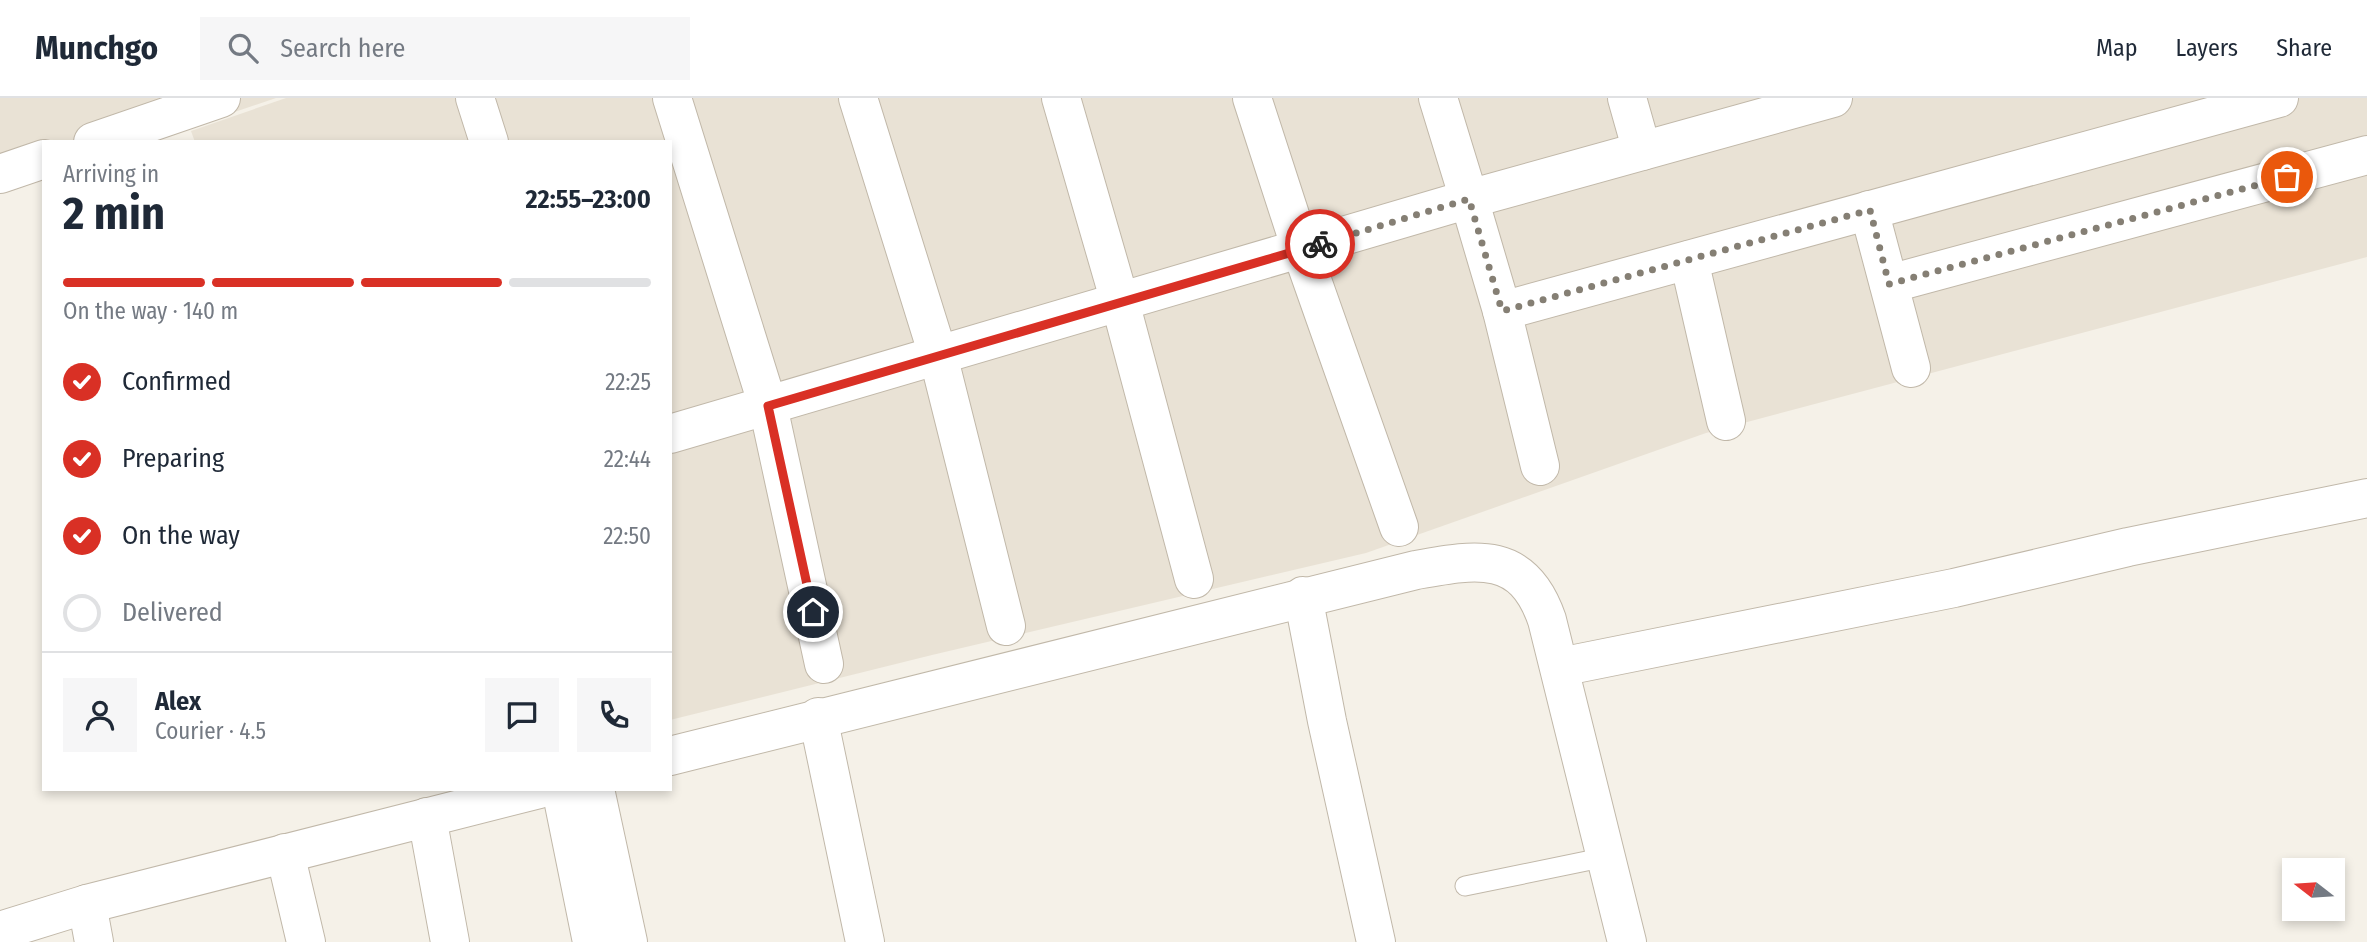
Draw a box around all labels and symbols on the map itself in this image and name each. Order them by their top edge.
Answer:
pin [2257,147,2317,207]
courier [1285,209,1355,279]
pin [783,582,843,642]
north arrow [2282,858,2345,920]

